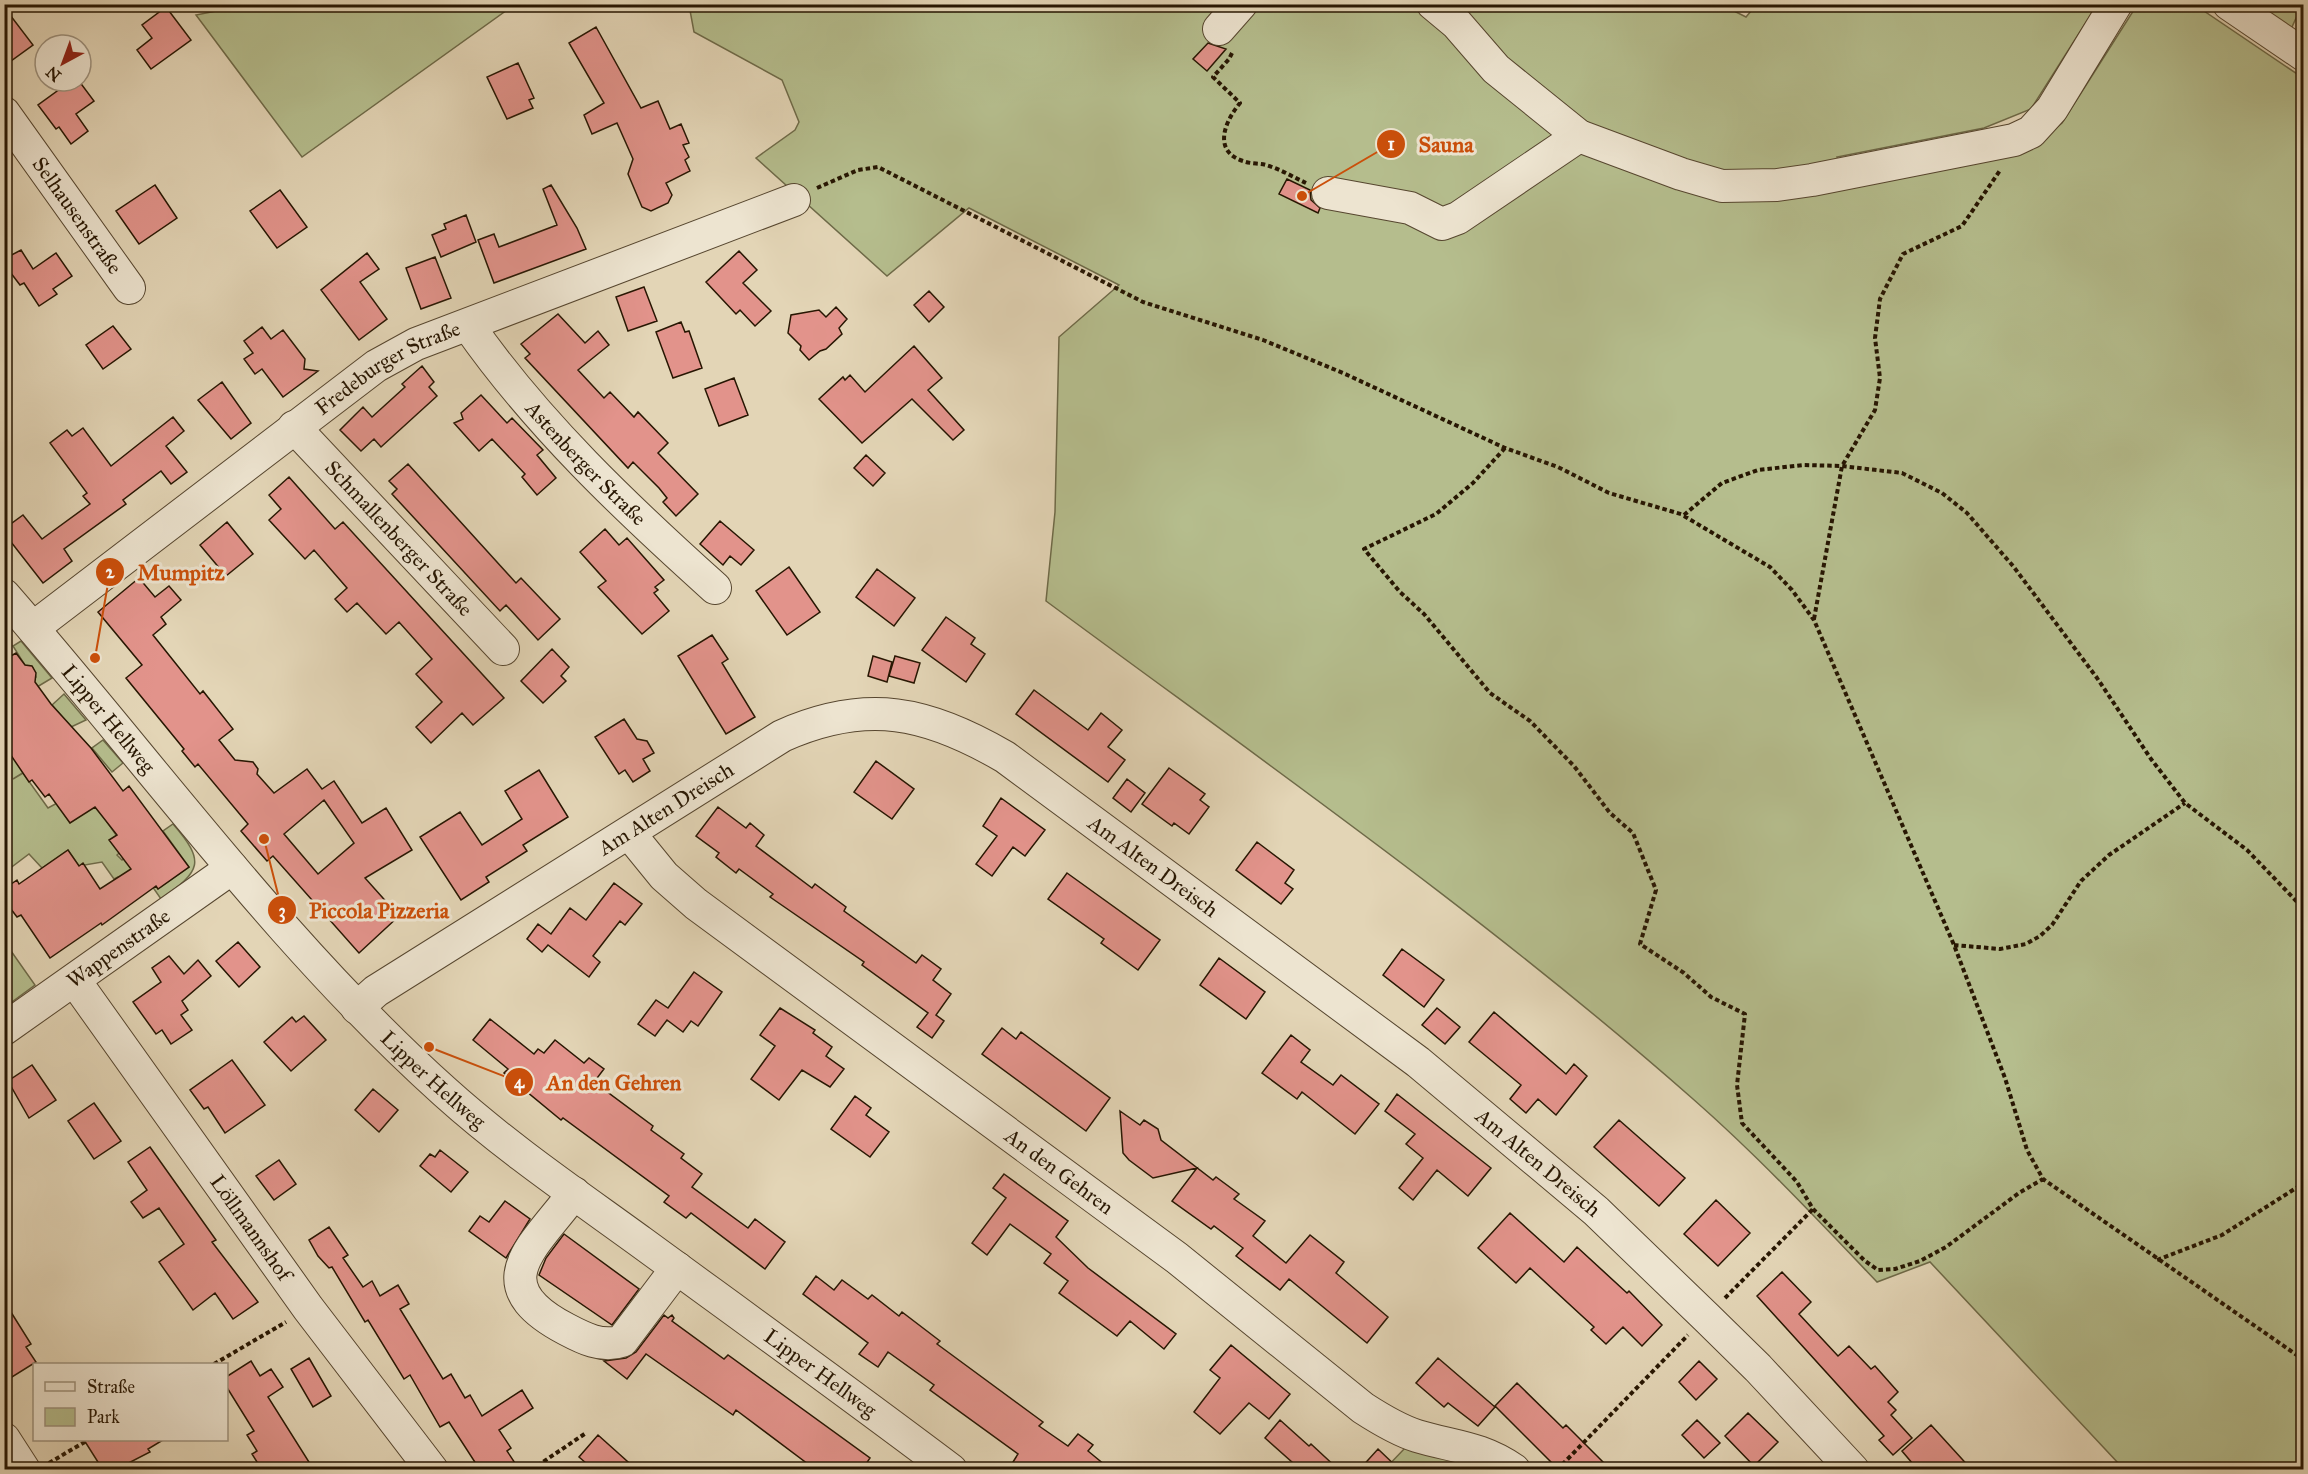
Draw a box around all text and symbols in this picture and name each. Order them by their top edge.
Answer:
north arrow [33,33,93,93]
text: N [42,62,65,86]
callout: Sauna [1376,124,1485,164]
text: Sauna [1419,131,1474,158]
text: 1 [1387,133,1395,155]
street label: Selhausenstraße [27,152,128,279]
street label: Fredeburger Straße [310,315,464,421]
street label: Astenberger Straße [519,395,652,531]
street label: Schmallenberger Straße [319,455,479,622]
callout: Mumpitz [95,552,237,592]
text: Mumpitz [137,559,226,586]
text: 2 [106,561,116,583]
street label: Lipper Hellweg [56,659,161,779]
street label: Am Alten Dreisch [593,756,739,862]
street label: Am Alten Dreisch [1082,809,1224,923]
callout: Piccola Pizzeria [267,890,461,930]
text: Piccola Pizzeria [309,897,450,924]
text: 3 [278,900,286,923]
street label: Wappenstraße [62,903,175,994]
street label: Lipper Hellweg [375,1025,491,1134]
callout: An den Gehren [504,1062,693,1102]
text: An den Gehren [545,1069,682,1096]
text: 4 [514,1071,525,1094]
street label: Am Alten Dreisch [1470,1102,1606,1223]
street label: An den Gehren [999,1122,1119,1220]
street label: Löllmannshof [204,1170,299,1288]
street label: Lipper Hellweg [759,1323,882,1423]
legend [33,1363,228,1441]
text: Straße [87,1376,135,1398]
text: Park [87,1406,120,1428]

